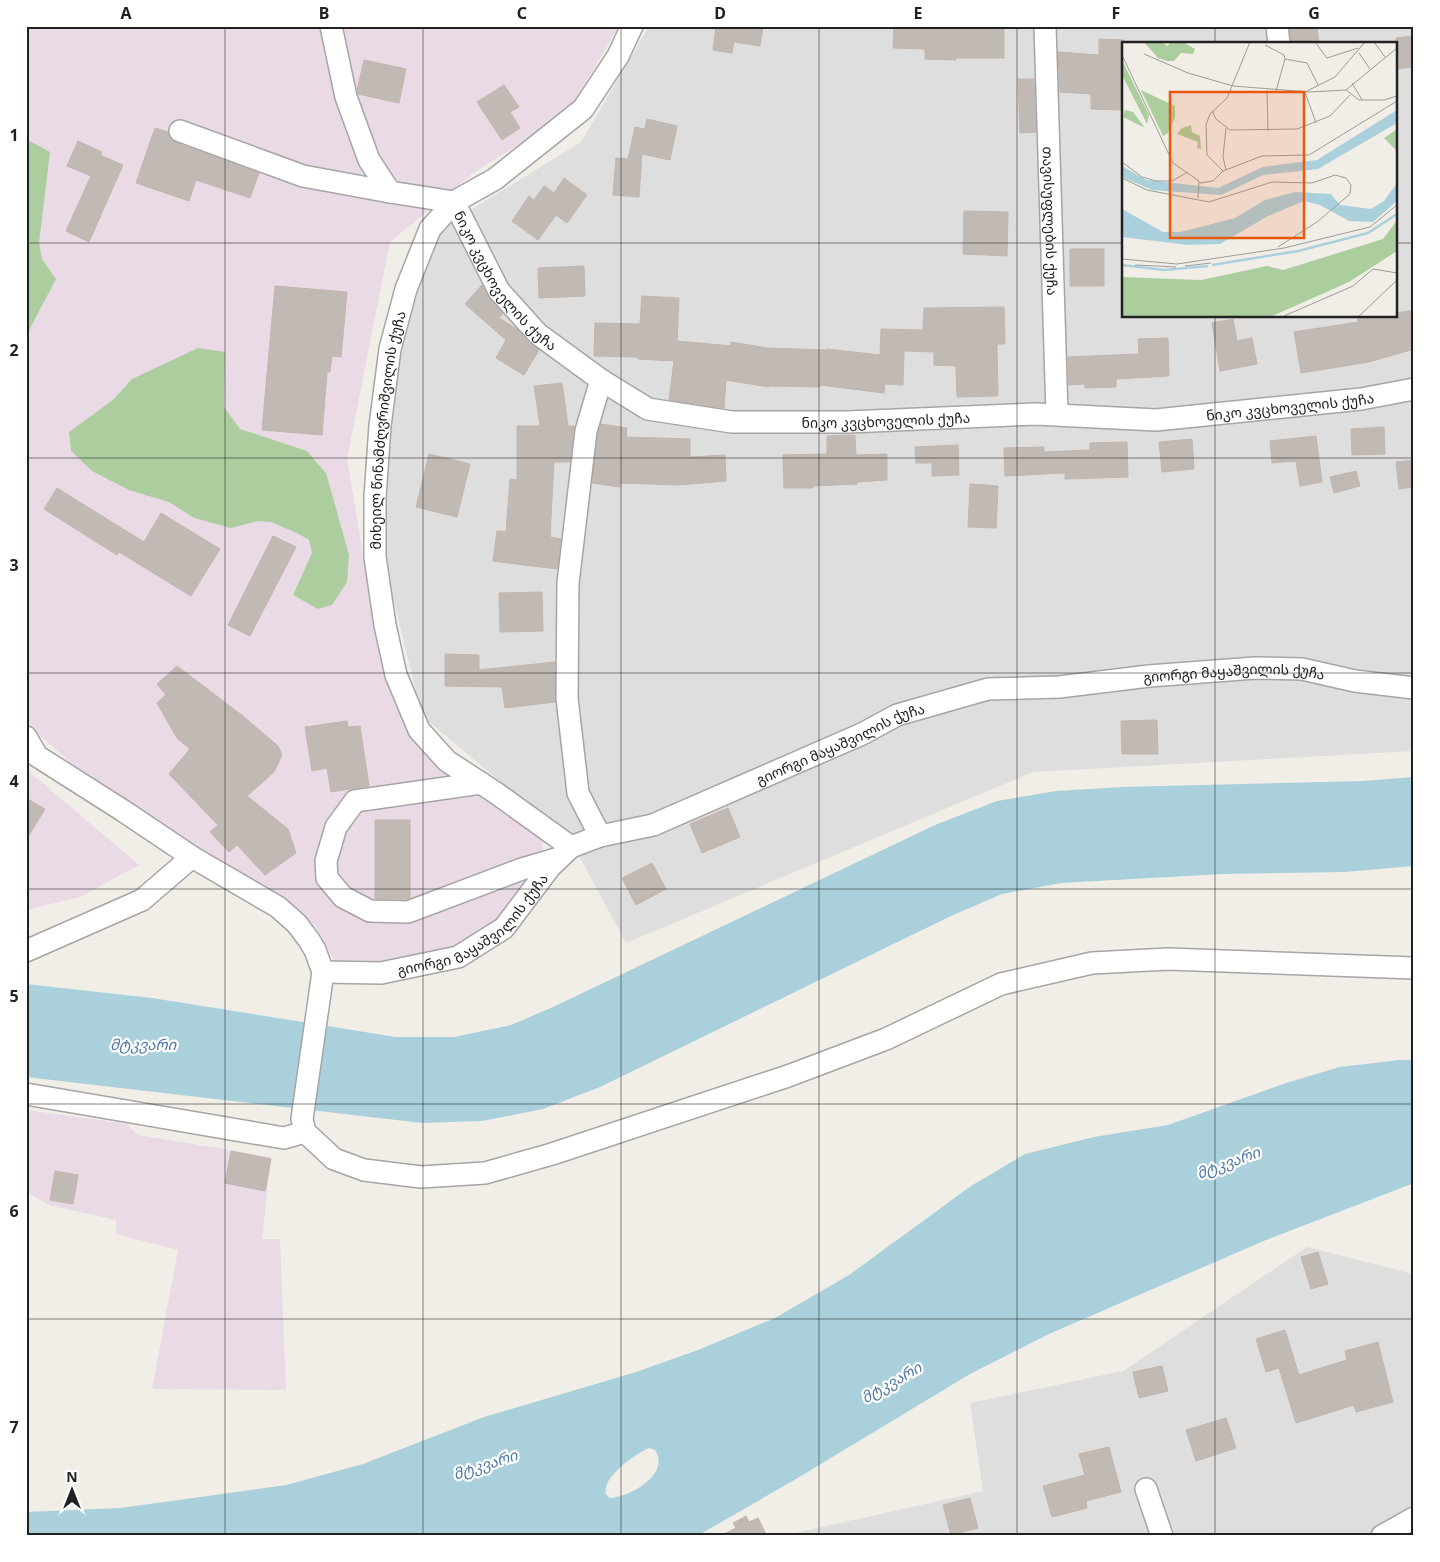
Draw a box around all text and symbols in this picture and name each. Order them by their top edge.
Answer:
text: A [120,2,132,24]
text: B [319,2,329,24]
text: C [517,2,527,24]
text: D [714,2,726,24]
text: E [914,2,923,24]
text: F [1112,2,1120,24]
text: G [1308,2,1320,24]
inset map [1122,42,1398,318]
text: 1 [9,124,19,146]
street label: თავისუფლების ქუჩა [1039,146,1063,296]
street label: ნიკო კვცხოველის ქუჩა [450,207,561,354]
street label: მიხეილ წინამძღვრიშვილის ქუჩა [366,309,409,550]
text: 2 [9,339,19,361]
street label: ნიკო კვცხოველის ქუჩა [1205,387,1375,424]
street label: ნიკო კვცხოველის ქუჩა [802,407,971,432]
text: 3 [9,554,19,576]
street label: გიორგი მაყაშვილის ქუჩა [1142,658,1327,686]
street label: გიორგი მაყაშვილის ქუჩა [753,698,927,789]
text: 4 [9,770,19,792]
street label: გიორგი მაყაშვილის ქუჩა [395,869,552,979]
text: 5 [9,985,19,1007]
water label: მტკვარი [110,1034,177,1054]
water label: მტკვარი [1193,1141,1264,1183]
text: 6 [9,1200,19,1222]
water label: მტკვარი [857,1356,926,1407]
text: 7 [9,1416,19,1438]
water label: მტკვარი [450,1444,521,1484]
north arrow [48,1464,98,1514]
text: N [66,1467,78,1486]

